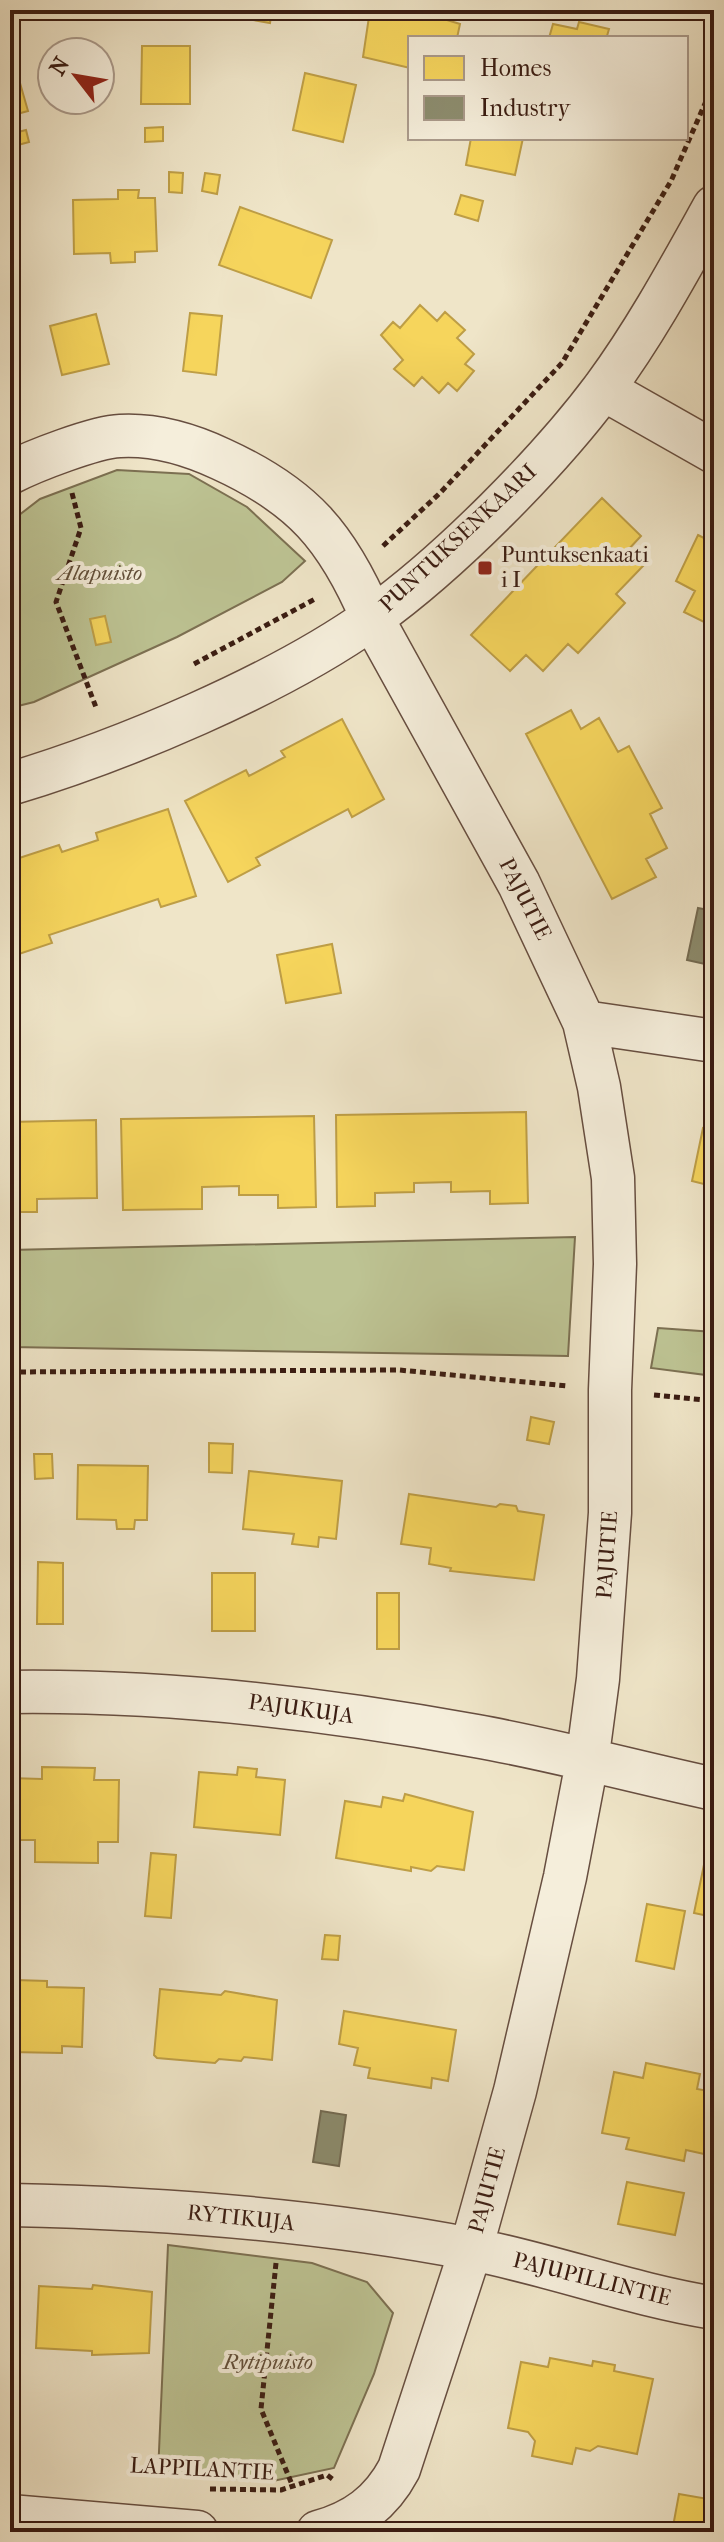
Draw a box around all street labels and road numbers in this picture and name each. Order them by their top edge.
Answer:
street label: PUNTUKSENKAARI [374,458,542,618]
street label: PAJUTIE [493,854,557,944]
street label: PAJUTIE [591,1510,623,1600]
street label: PAJUKUJA [247,1689,356,1729]
street label: PAJUTIE [463,2144,511,2236]
street label: RYTIKUJA [186,2199,297,2237]
street label: PAJUPILLINTIE [510,2247,674,2311]
street label: LAPPILANTIE [129,2452,275,2486]

